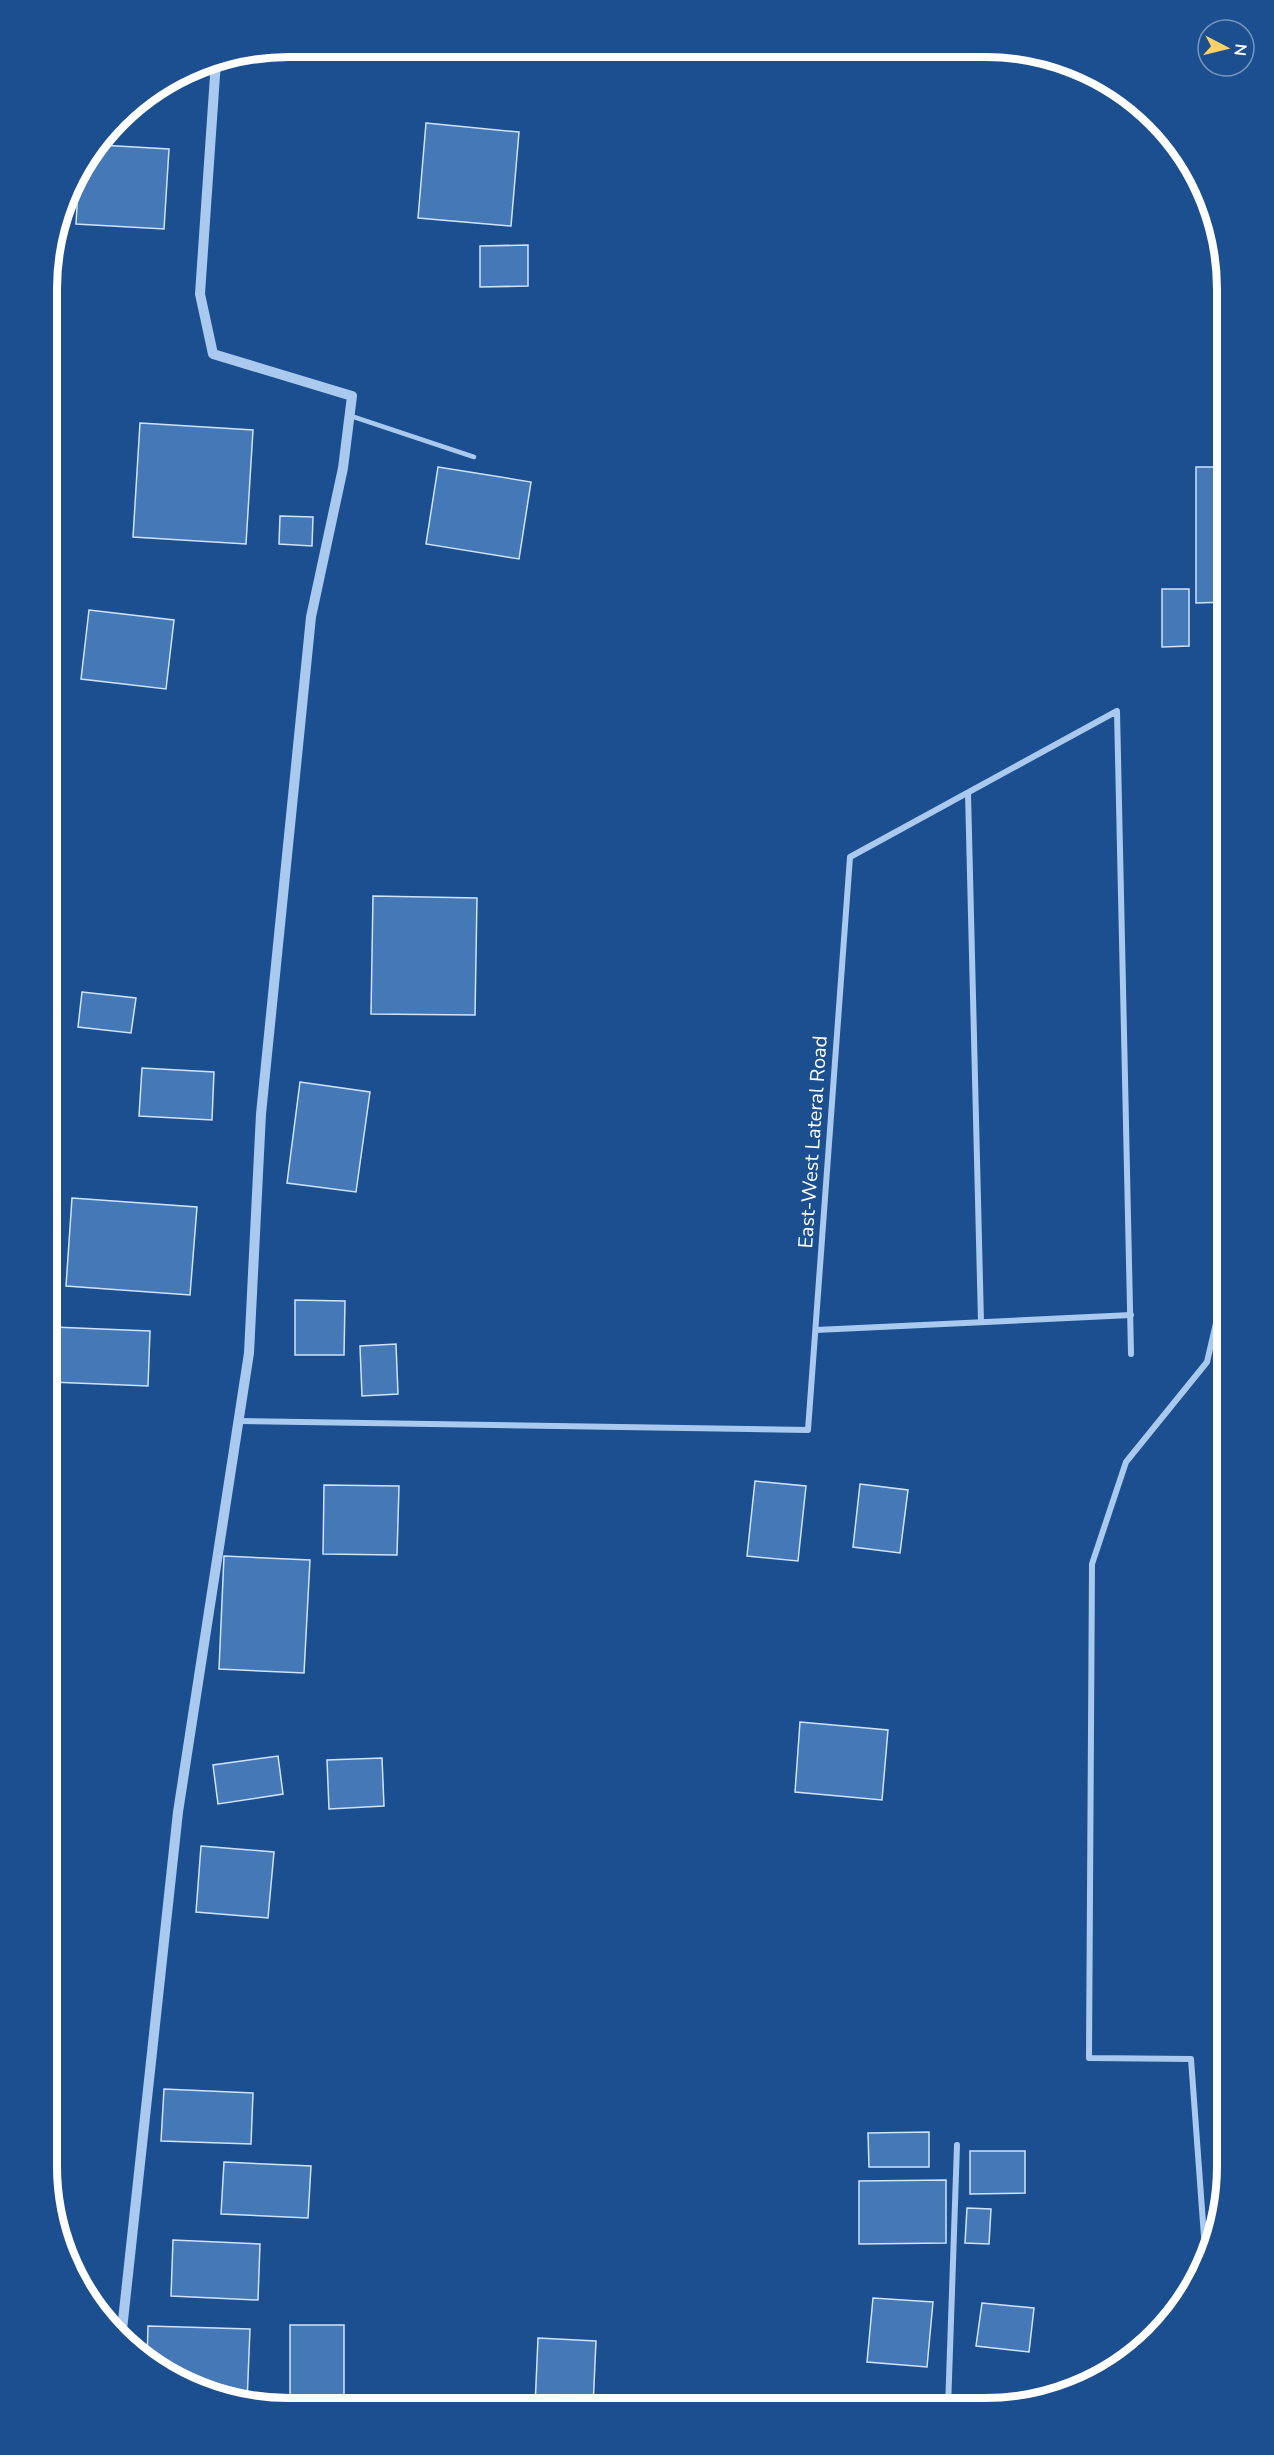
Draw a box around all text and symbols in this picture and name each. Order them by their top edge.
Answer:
north arrow [1196,18,1256,78]
text: N [1228,42,1252,57]
street label: East-West Lateral Road [792,1035,834,1249]

